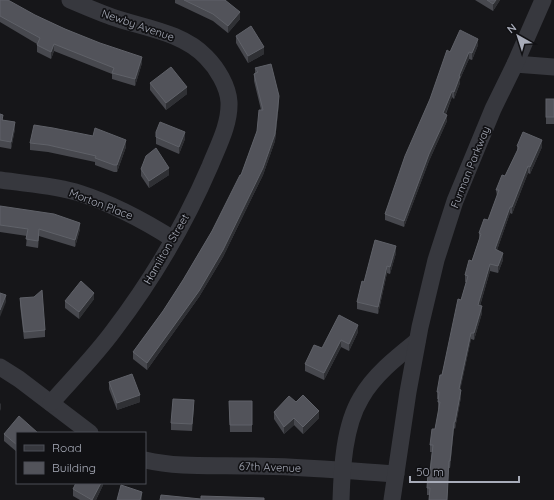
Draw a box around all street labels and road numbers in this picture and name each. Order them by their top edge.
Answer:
street label: Newby Avenue [100,6,176,44]
street label: Furman Parkway [447,124,493,210]
street label: Morton Place [67,185,135,223]
street label: Hamilton Street [140,211,192,287]
street label: 67th Avenue [239,459,301,475]

